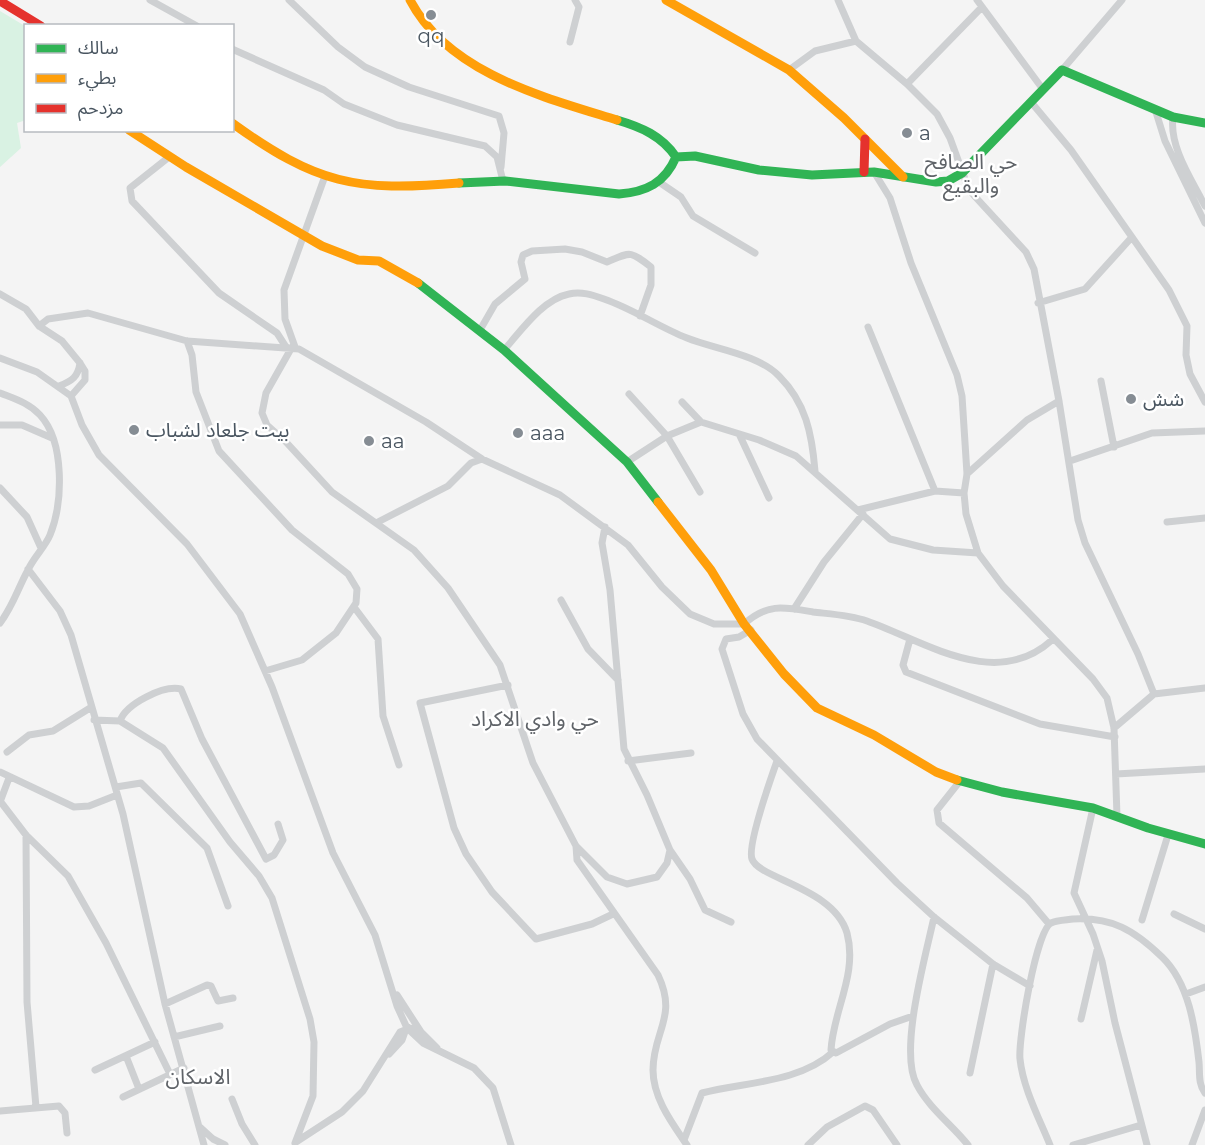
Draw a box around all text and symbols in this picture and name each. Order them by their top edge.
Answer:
marker: qq [424,8,438,22]
legend [24,24,234,132]
place label: qq [417,24,445,48]
text: سالك [78,37,119,59]
text: بطيء [78,67,116,91]
text: مزدحم [78,97,123,121]
place label: a [919,121,931,145]
marker: a [900,126,914,140]
district label: حي الصافح والبقيع [925,149,1017,201]
place label: شش [1143,387,1184,411]
marker: شش [1124,392,1138,406]
place label: بيت جلعاد لشباب [146,418,289,442]
place label: aaa [530,421,565,445]
marker: بيت جلعاد لشباب [127,423,141,437]
marker: aaa [511,426,525,440]
place label: aa [381,429,405,453]
marker: aa [362,434,376,448]
district label: حي وادي الاكراد [471,706,599,734]
district label: الاسكان [166,1064,230,1089]

